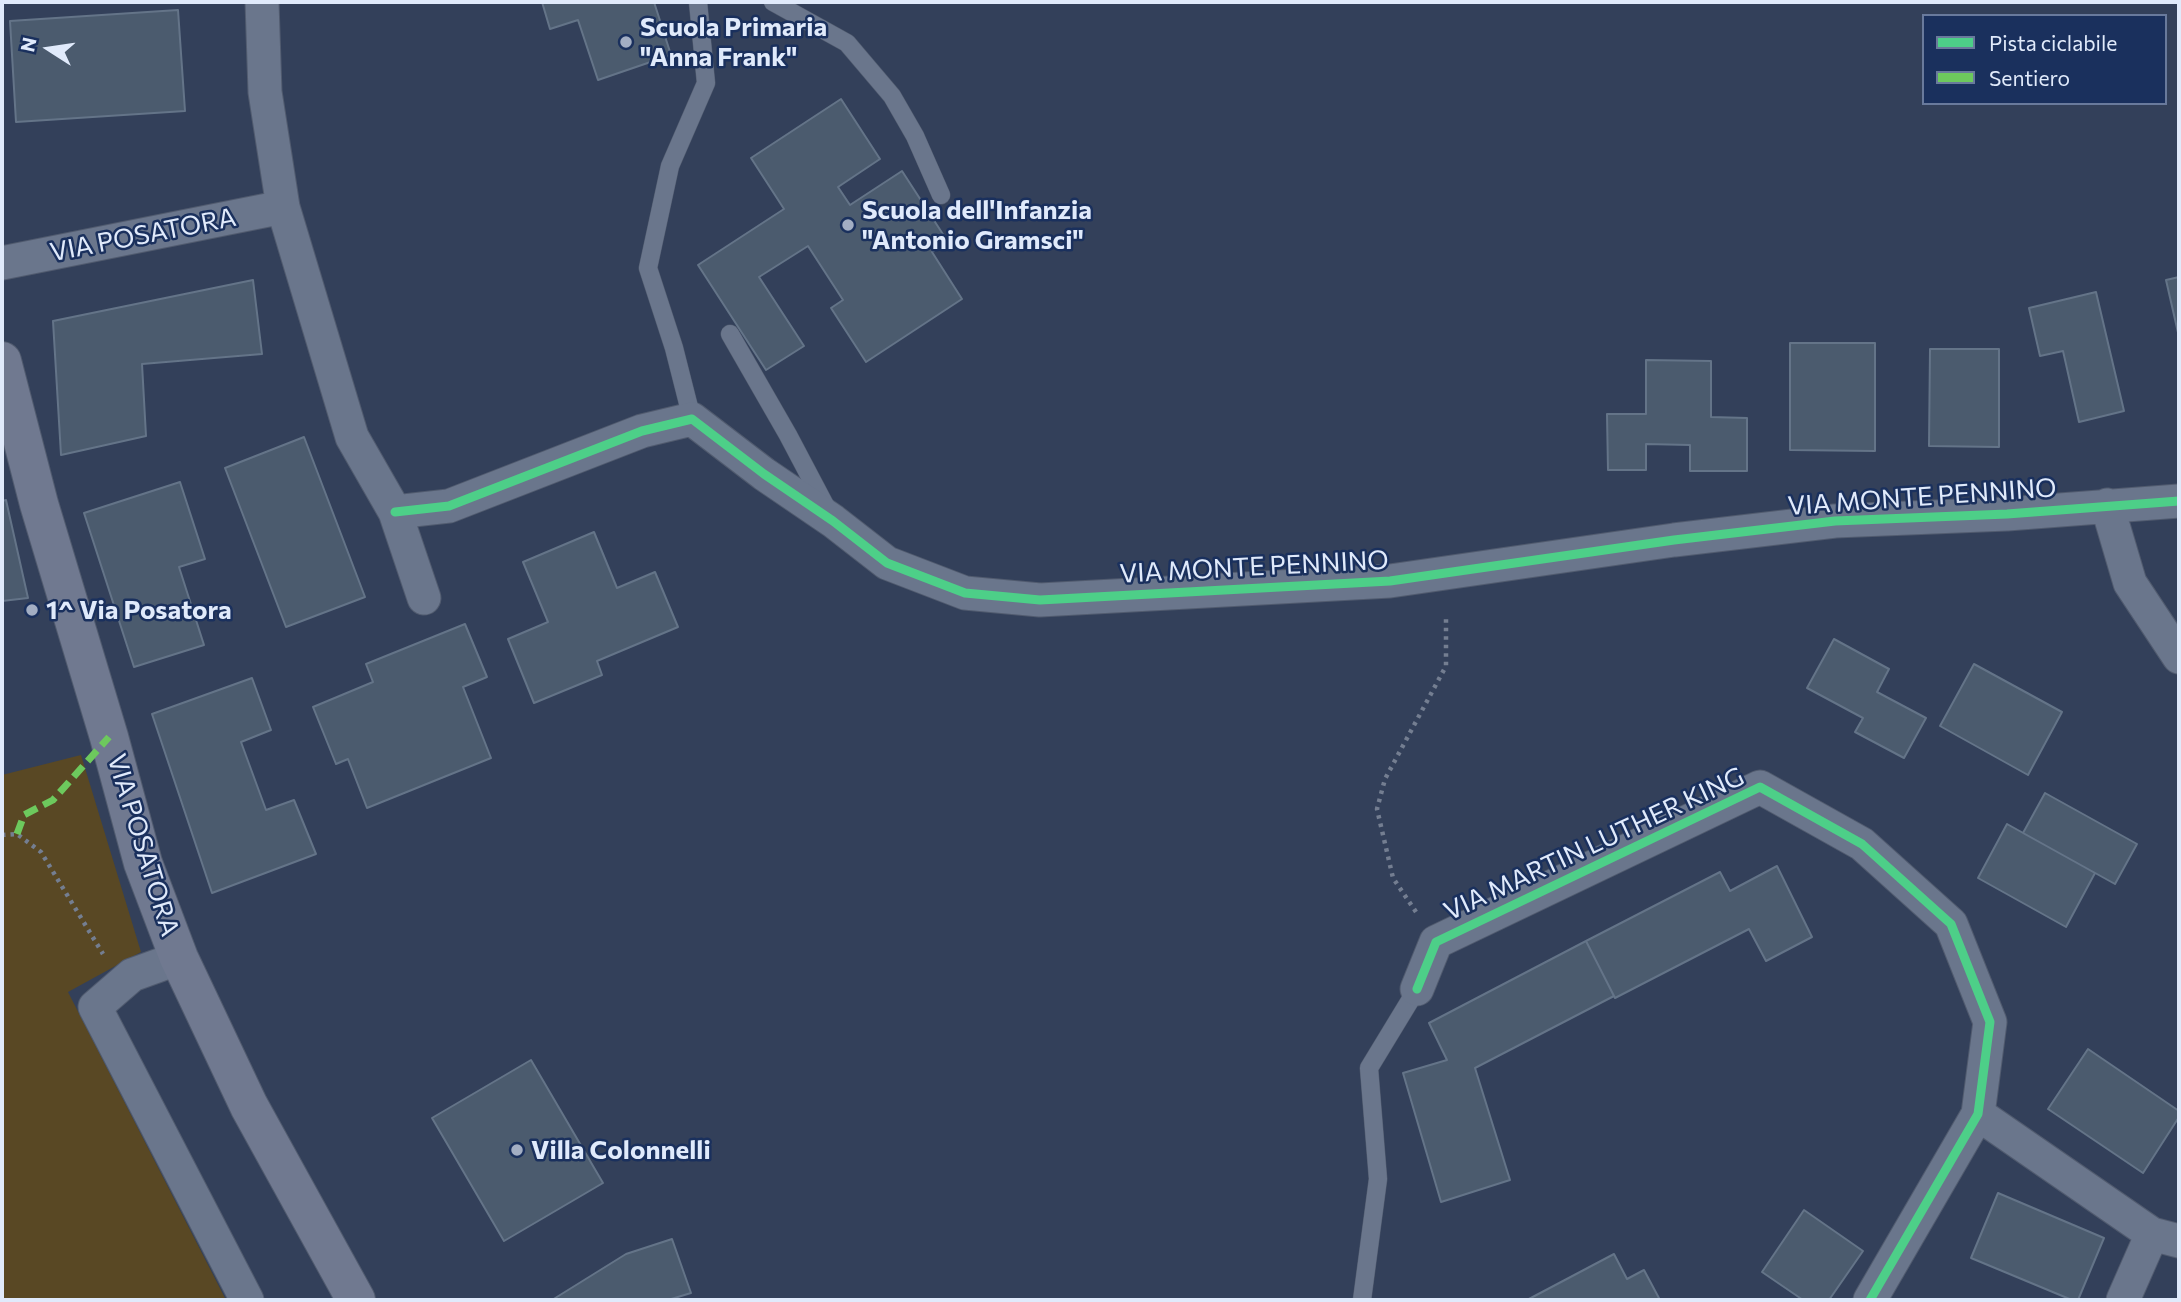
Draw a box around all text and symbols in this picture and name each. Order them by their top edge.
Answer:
place label: Scuola Primaria "Anna Frank" [640,11,827,72]
north arrow [14,14,84,84]
legend [1922,14,2167,105]
text: Pista ciclabile [1989,30,2117,55]
marker: Scuola Primaria "Anna Frank" [618,34,634,50]
text: N [15,35,41,54]
text: Sentiero [1989,65,2070,90]
place label: Scuola dell'Infanzia "Antonio Gramsci" [862,194,1092,256]
street label: VIA POSATORA [47,202,239,268]
marker: Scuola dell'Infanzia "Antonio Gramsci" [840,217,856,233]
street label: VIA MONTE PENNINO [1787,472,2057,522]
street label: VIA MONTE PENNINO [1119,544,1389,590]
place label: 1^ Via Posatora [46,594,232,626]
marker: 1^ Via Posatora [24,602,40,618]
street label: VIA POSATORA [100,750,186,940]
street label: VIA MARTIN LUTHER KING [1439,761,1749,927]
place label: Villa Colonnelli [531,1134,711,1166]
marker: Villa Colonnelli [509,1142,525,1158]

